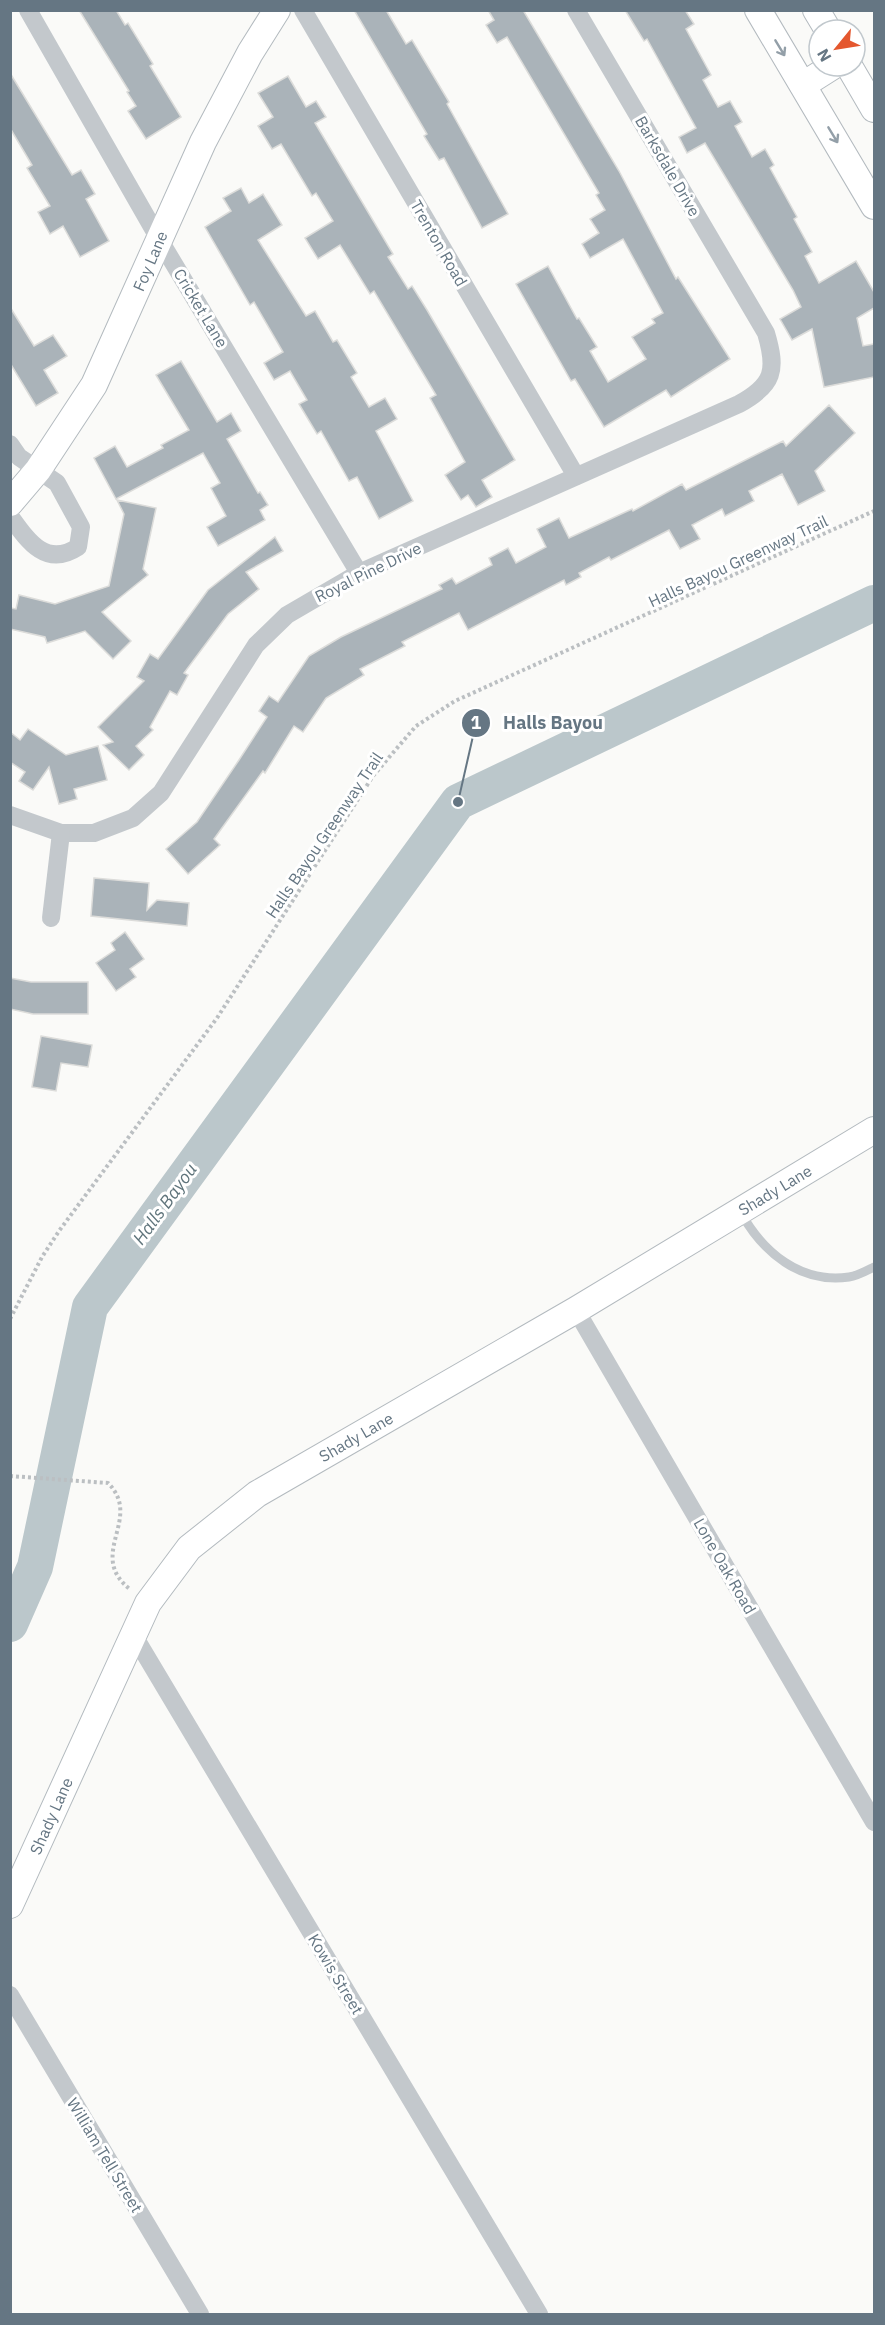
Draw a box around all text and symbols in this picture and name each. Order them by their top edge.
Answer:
north arrow [807,18,867,78]
one-way arrow [775,39,787,56]
text: N [812,45,836,66]
street label: Barksdale Drive [631,112,705,220]
one-way arrow [827,126,839,143]
street label: Trenton Road [406,196,472,290]
street label: Foy Lane [128,228,172,294]
street label: Cricket Lane [170,265,233,351]
street label: Halls Bayou Greenway Trail [645,511,831,611]
street label: Royal Pine Drive [312,538,425,606]
callout: Halls Bayou [461,705,615,741]
text: 1 [471,711,482,734]
text: Halls Bayou [503,711,603,734]
street label: Halls Bayou Greenway Trail [261,748,387,922]
water label: Halls Bayou [127,1158,202,1249]
street label: Shady Lane [735,1160,816,1220]
street label: Shady Lane [315,1408,397,1466]
street label: Lone Oak Road [690,1515,760,1617]
street label: Shady Lane [25,1774,77,1858]
street label: Kowis Street [304,1930,368,2018]
street label: William Tell Street [63,2094,147,2216]

